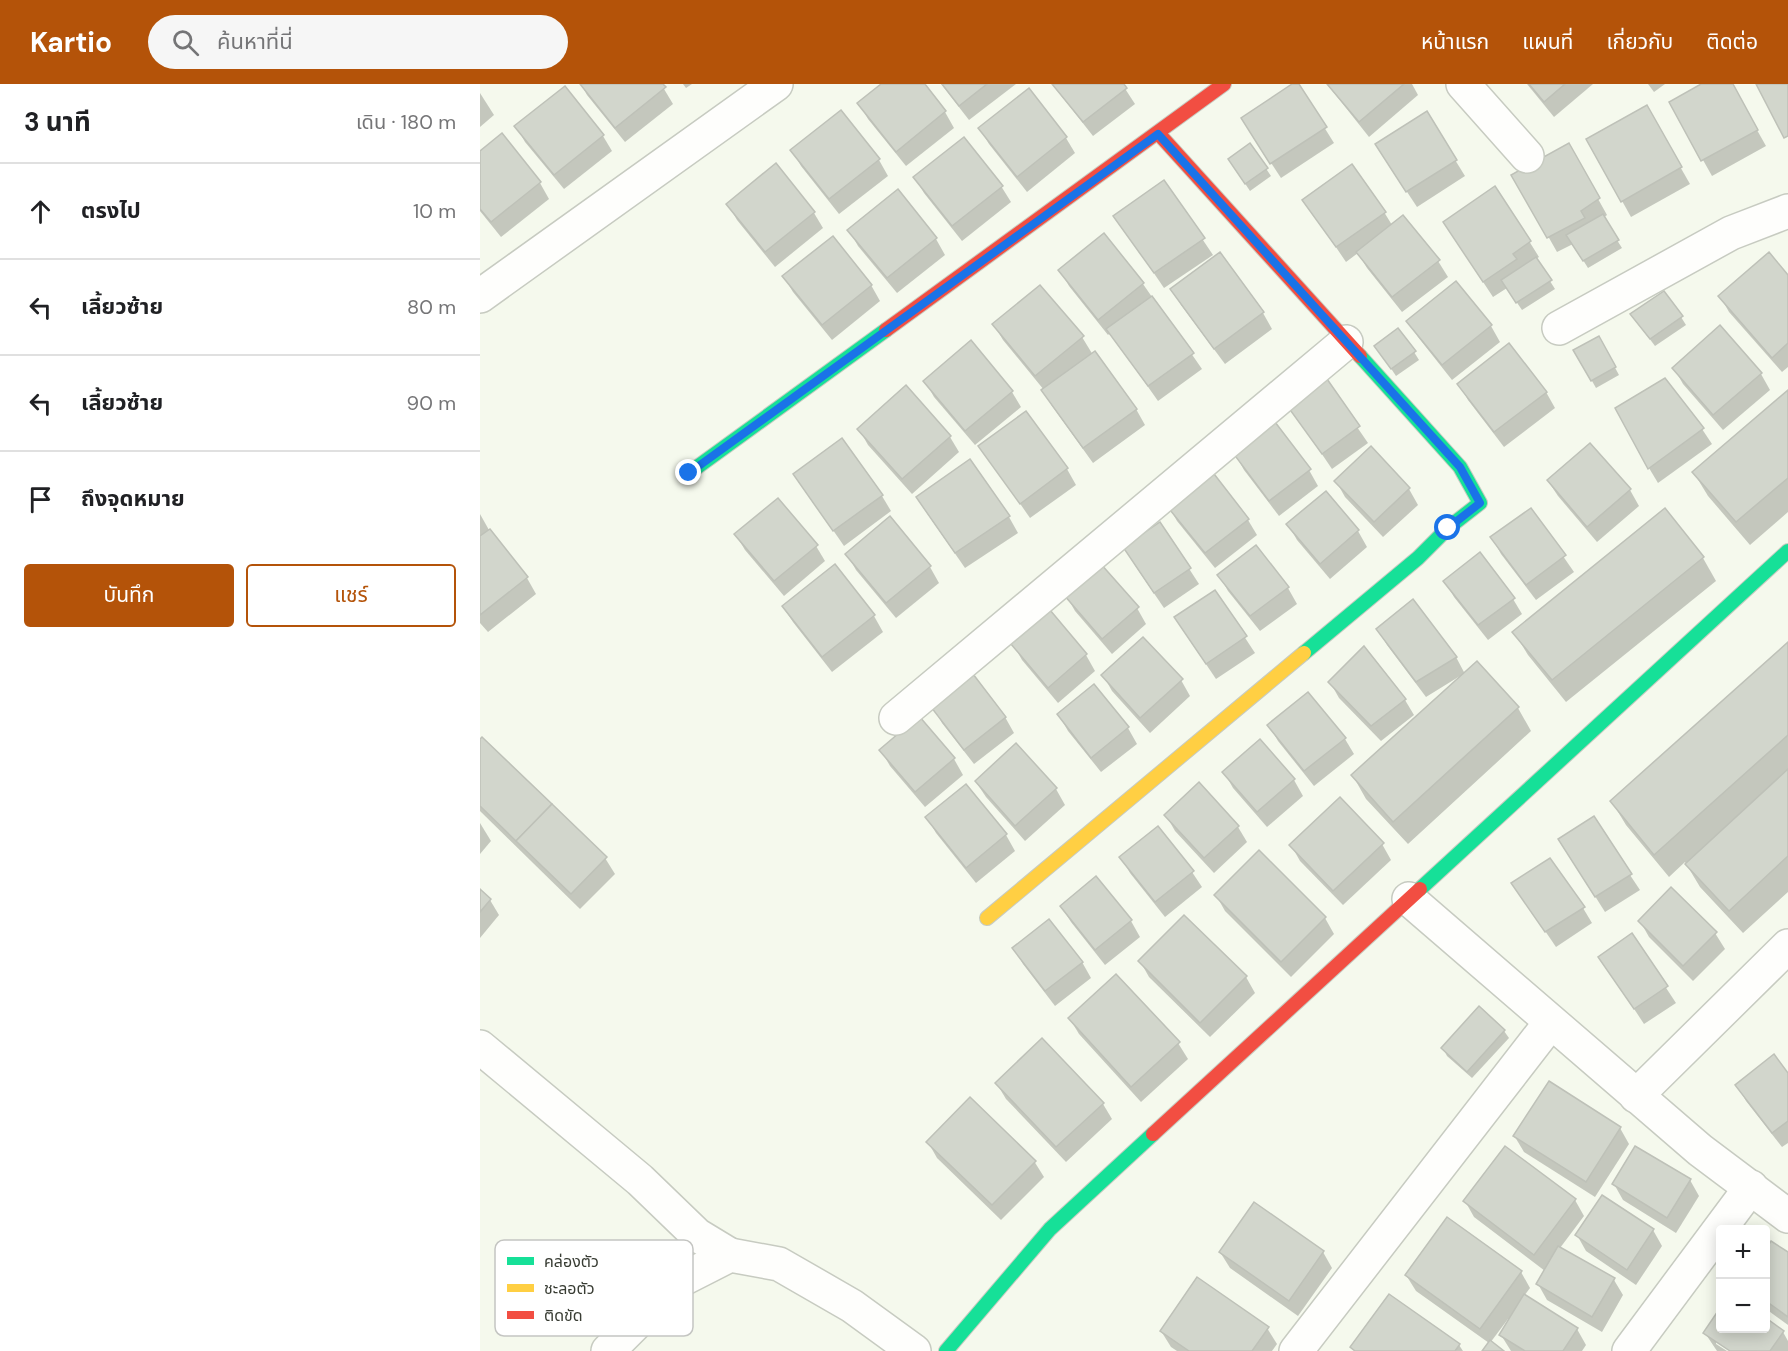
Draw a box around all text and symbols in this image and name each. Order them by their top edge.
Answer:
search box [148,15,568,69]
text: Kartio [30,24,112,61]
icon: search [169,26,202,59]
text: ค้นหาที่นี่ [217,27,293,56]
text: หน้าแรก [1421,28,1489,56]
text: แผนที่ [1522,28,1573,56]
text: เกี่ยวกับ [1606,28,1673,56]
text: ติดต่อ [1706,28,1758,56]
text: 3 นาที [24,105,91,139]
text: เดิน · 180 m [356,109,456,135]
icon: ahead [24,195,57,228]
text: ตรงไป [81,196,141,225]
text: 10 m [413,198,456,224]
icon: left [24,291,57,324]
text: เลี้ยวซ้าย [81,292,163,321]
text: 80 m [407,294,456,320]
icon: left [24,387,57,420]
text: เลี้ยวซ้าย [81,388,163,417]
text: 90 m [407,390,456,416]
route end [675,459,701,485]
icon: arrive [24,483,57,516]
text: ถึงจุดหมาย [81,484,185,513]
route start [1434,514,1460,540]
button: บันทึก [24,564,234,627]
button: แชร์ [246,564,456,627]
map controls [1716,1225,1770,1333]
button: + [1716,1225,1770,1279]
legend [495,1240,693,1336]
text: คล่องตัว [544,1251,599,1272]
text: ชะลอตัว [544,1278,595,1299]
button: − [1716,1279,1770,1333]
text: ติดขัด [544,1305,583,1326]

